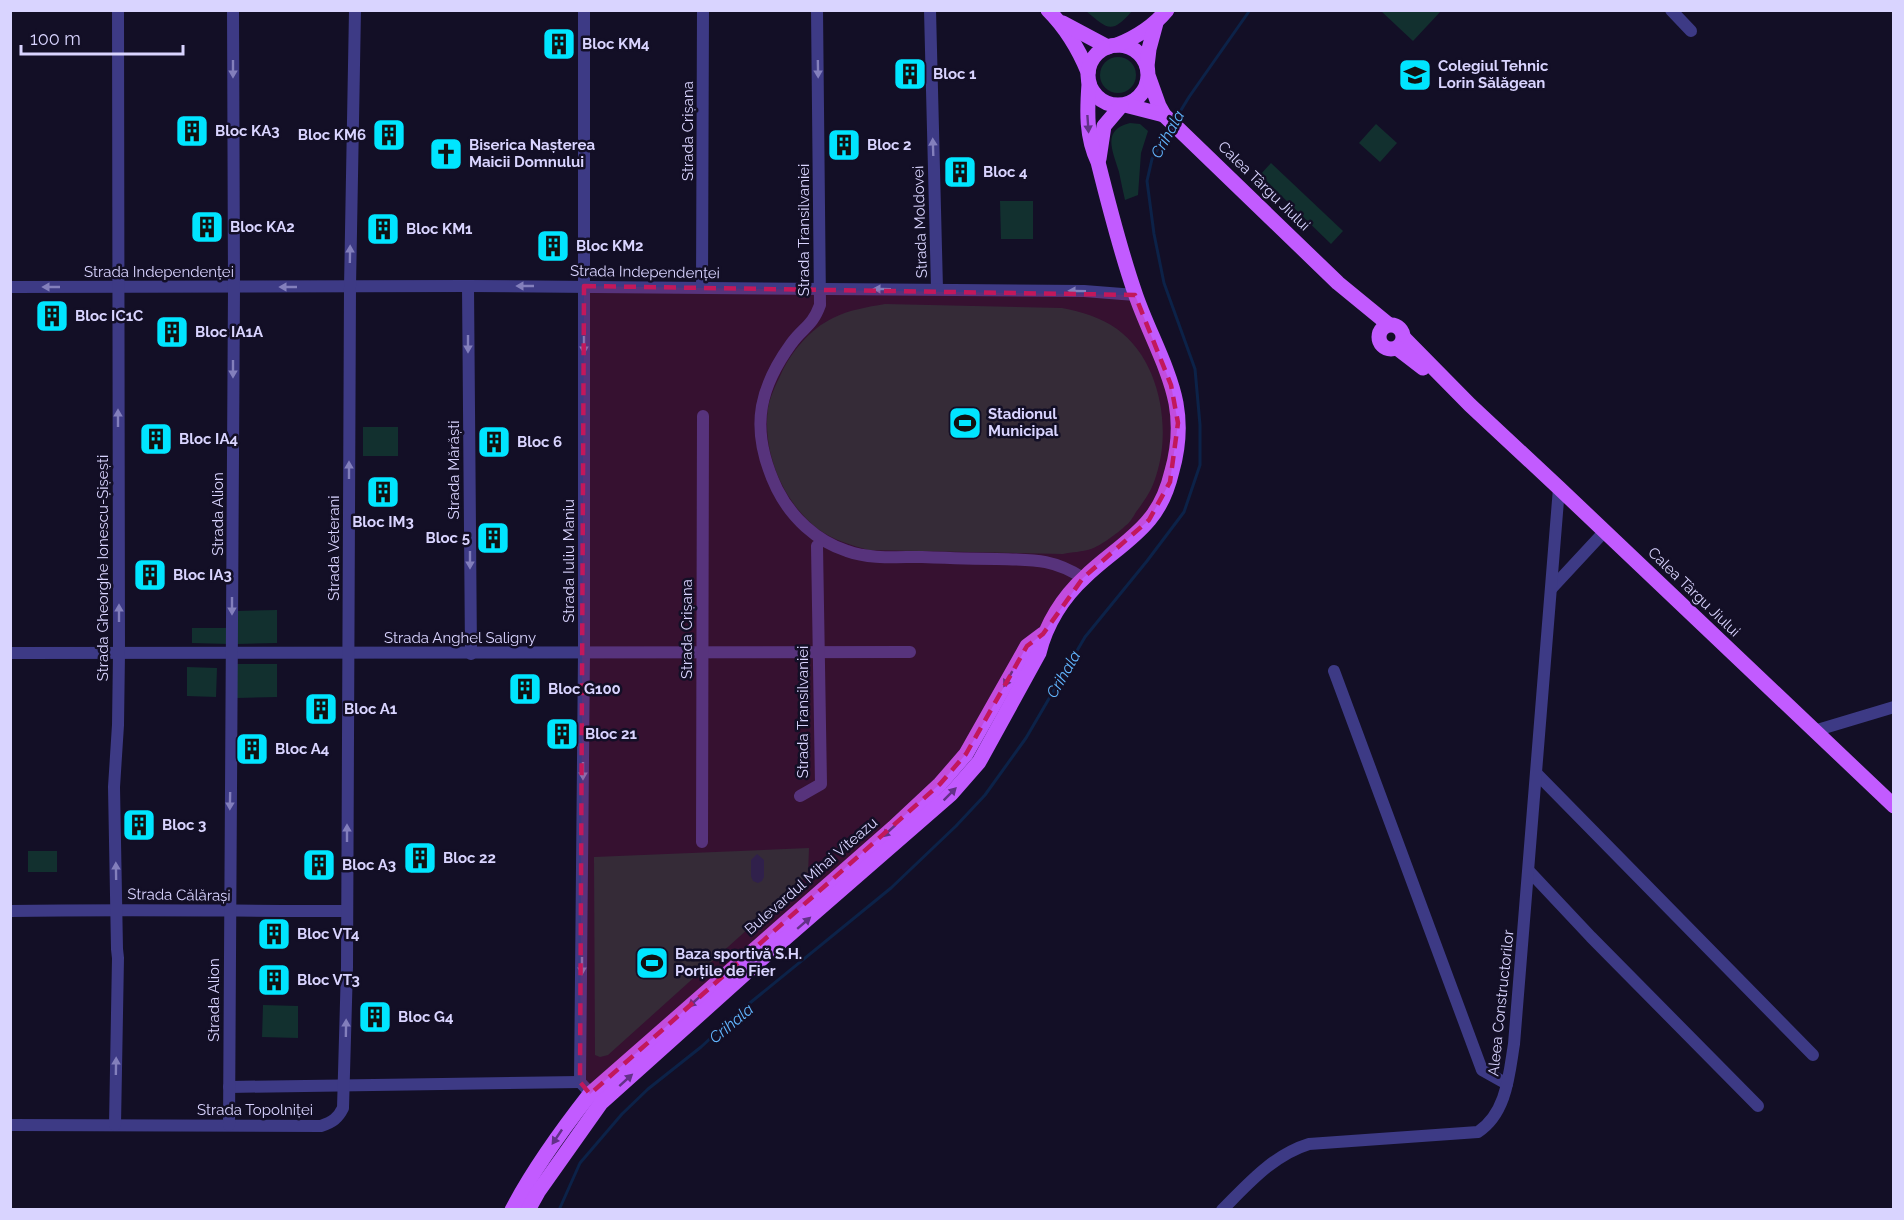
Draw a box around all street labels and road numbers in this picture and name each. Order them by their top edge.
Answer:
street label: Strada Crișana [679,81,697,181]
street label: Calea Târgu Jiului [1214,138,1314,234]
street label: Strada Transilvaniei [795,164,813,296]
street label: Strada Moldovei [909,165,931,279]
street label: Strada Independenței [570,262,720,282]
street label: Strada Independenței [84,263,234,281]
street label: Strada Mărăști [445,421,463,519]
street label: Strada Gheorghe Ionescu-Șișești [94,455,112,681]
street label: Strada Alion [209,472,227,556]
street label: Strada Veterani [325,495,343,601]
street label: Strada Iuliu Maniu [560,499,578,623]
street label: Calea Târgu Jiului [1644,544,1744,640]
street label: Strada Crișana [678,579,696,679]
street label: Strada Anghel Saligny [384,629,536,647]
street label: Strada Transilvaniei [794,646,812,778]
street label: Bulevardul Mihai Viteazu [741,813,881,939]
street label: Strada Călărași [127,885,231,905]
street label: Aleea Constructorilor [1484,928,1518,1077]
street label: Strada Alion [205,958,223,1042]
street label: Strada Topolniței [197,1101,313,1119]

